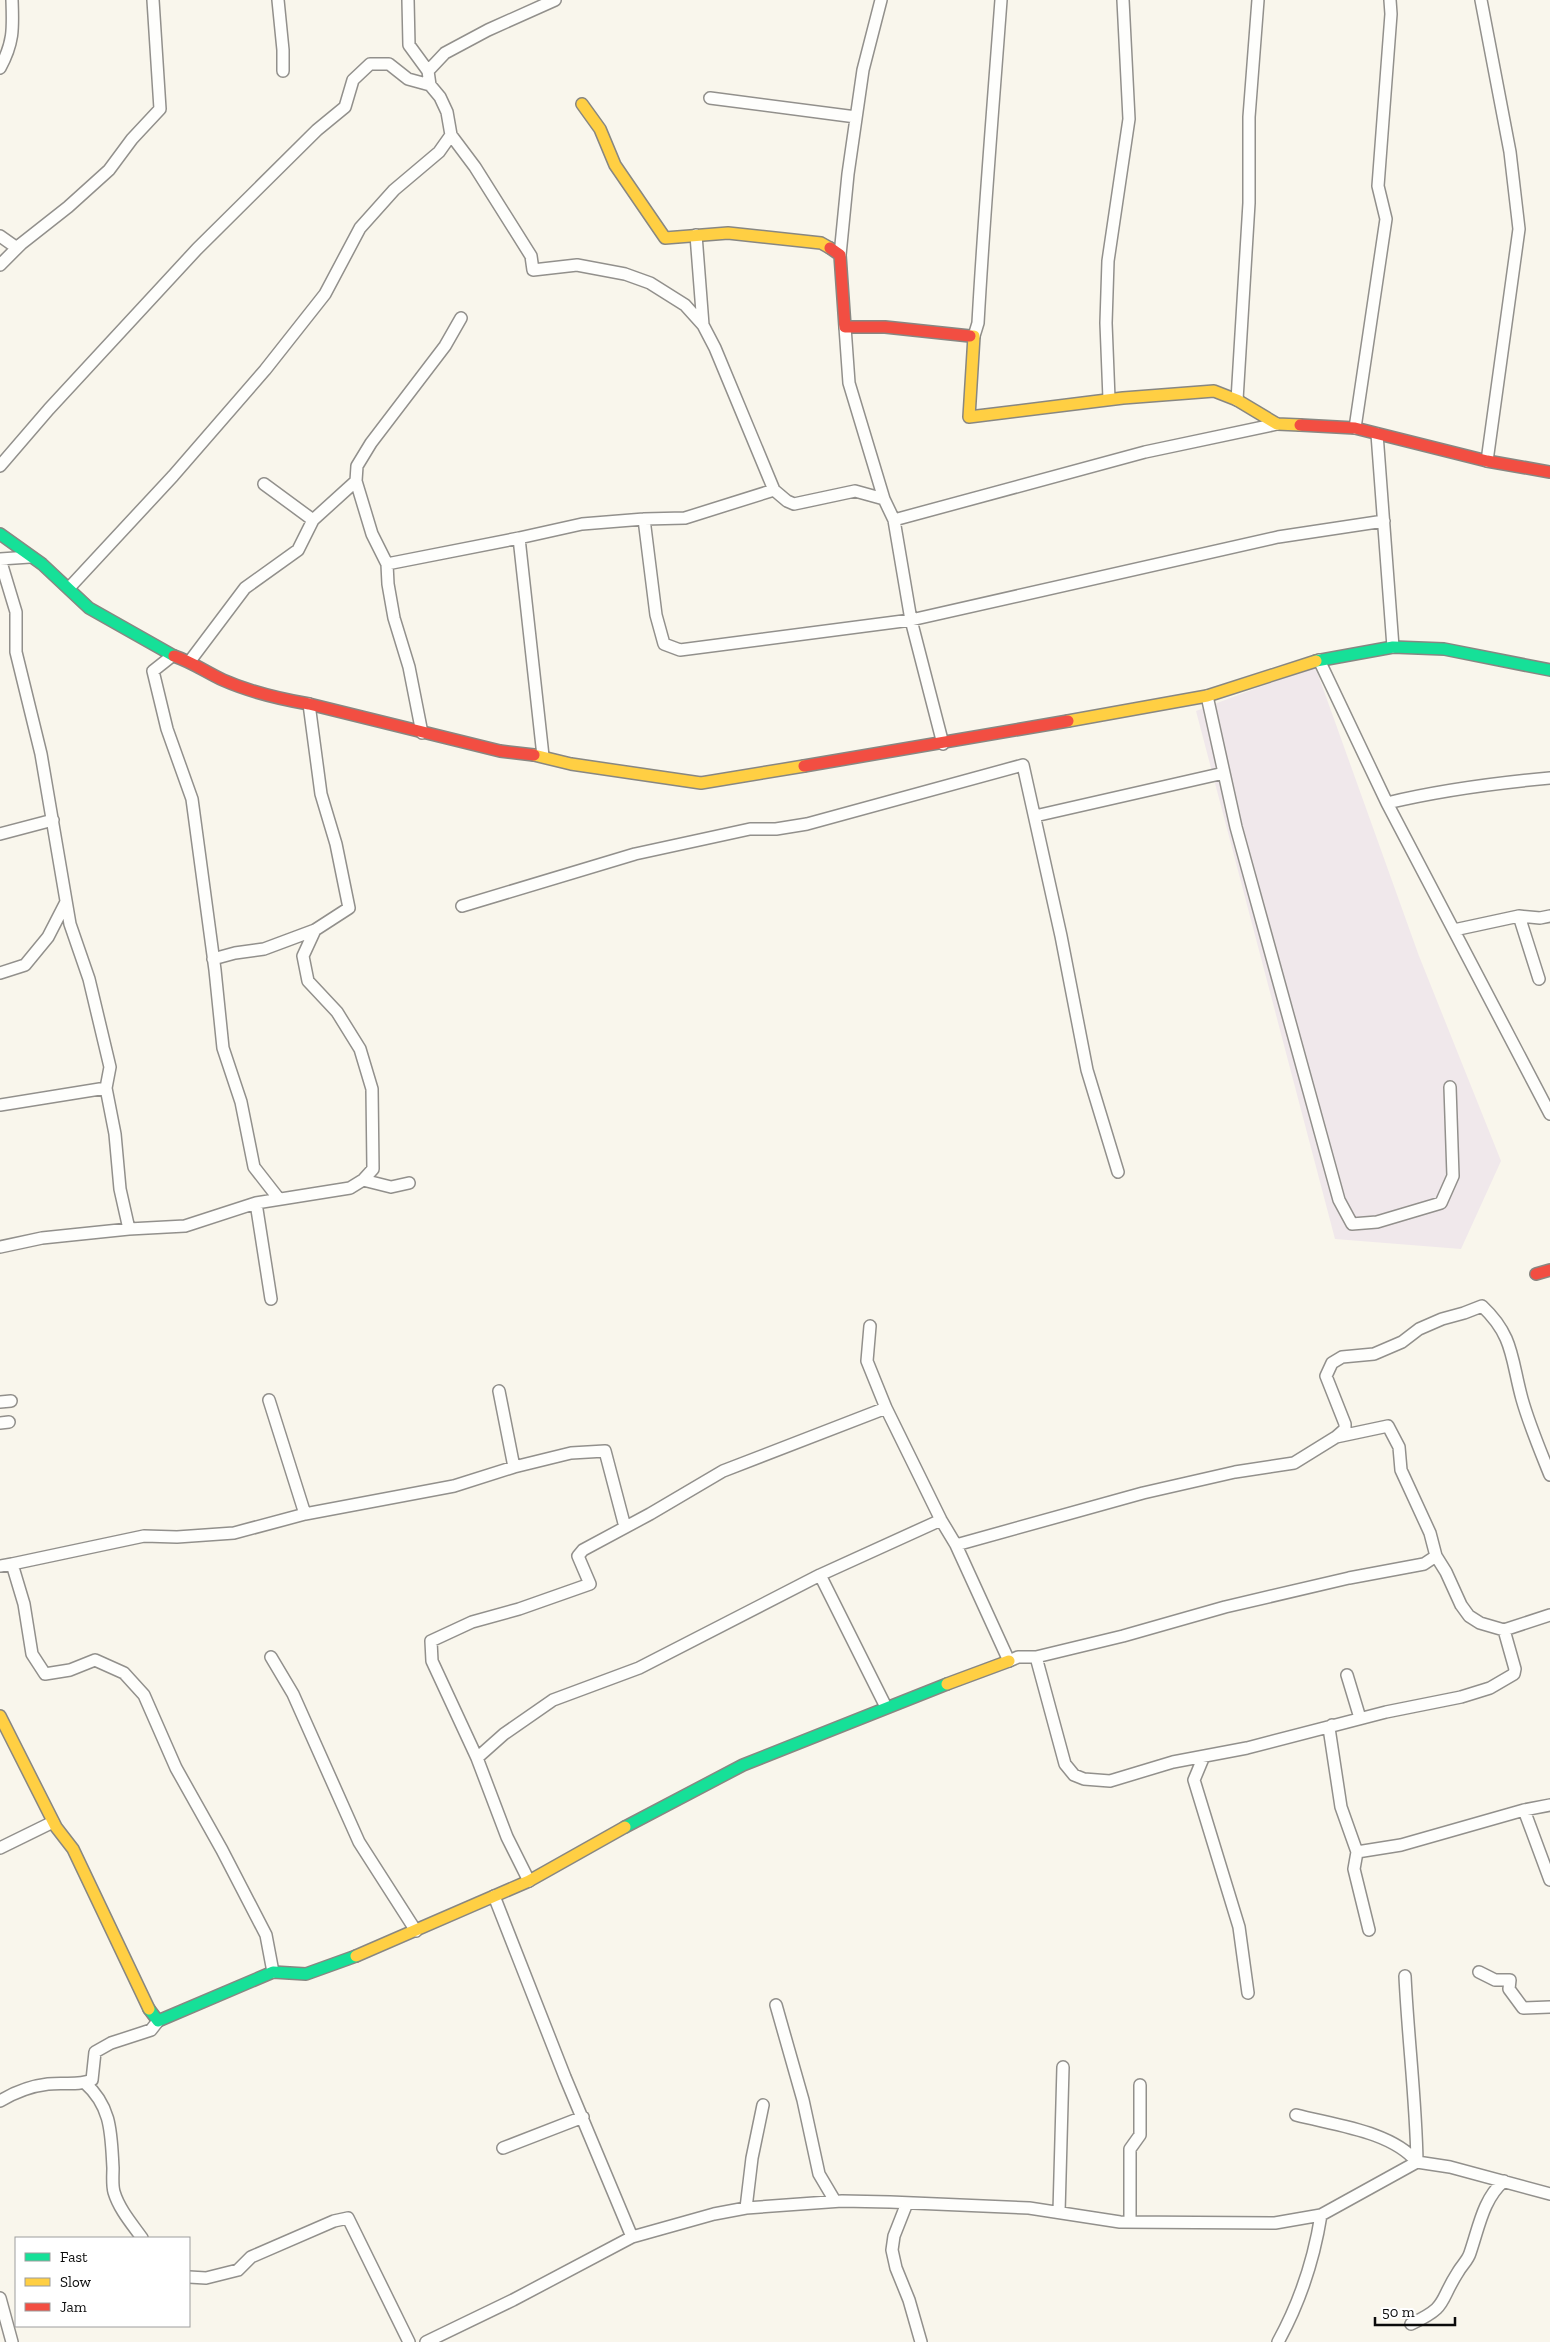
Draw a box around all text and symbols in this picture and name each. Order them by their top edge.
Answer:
legend [15,2237,190,2327]
text: Fast [60,2248,88,2266]
text: Slow [60,2273,92,2291]
scale bar [1375,2294,1455,2326]
text: Jam [60,2298,87,2316]
text: 50 m [1382,2303,1415,2321]

